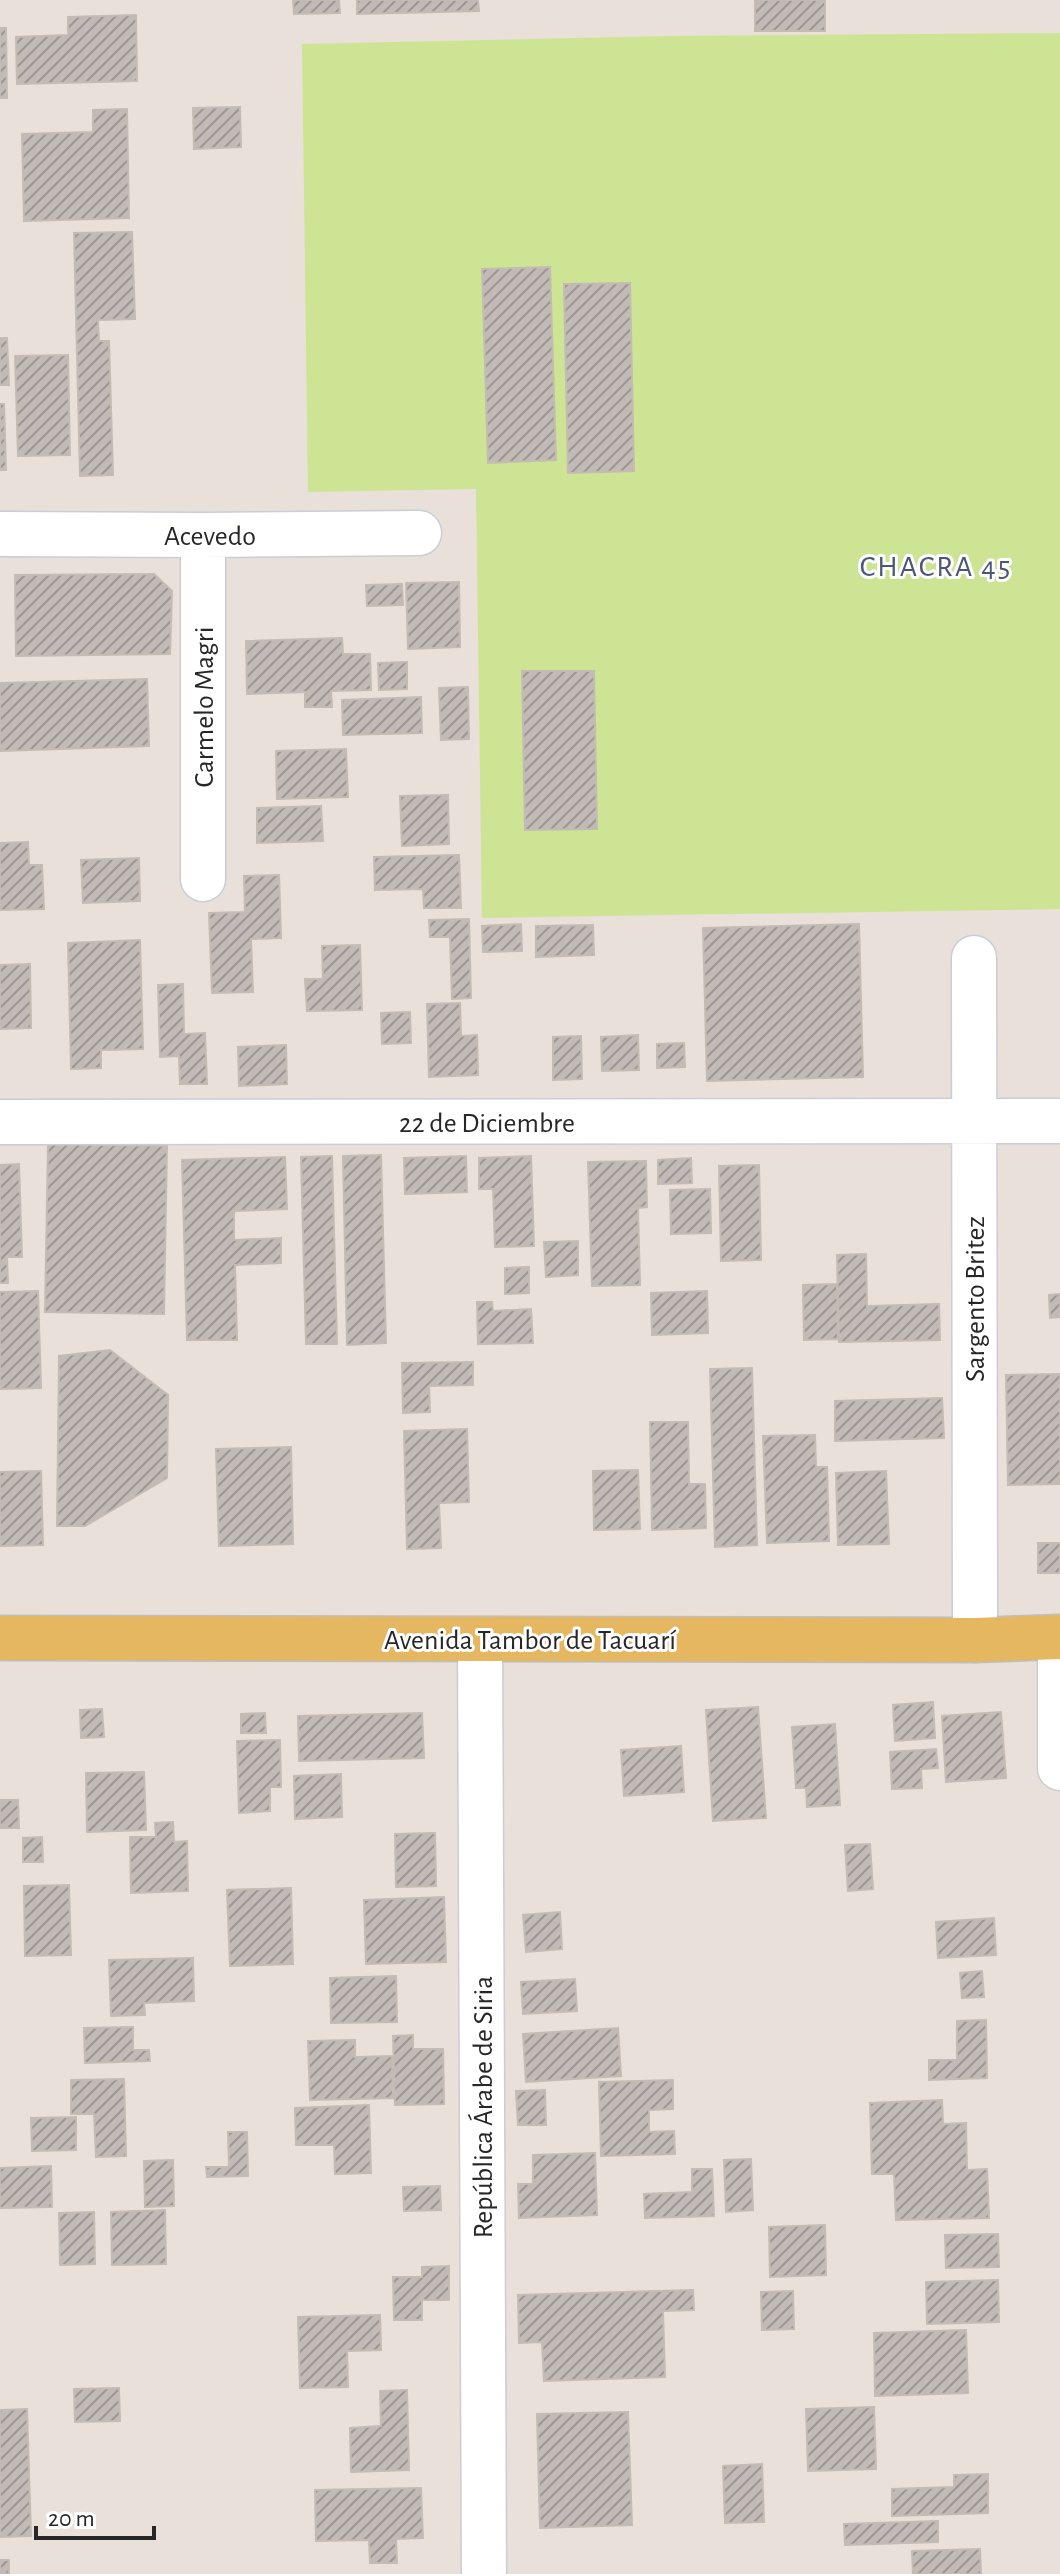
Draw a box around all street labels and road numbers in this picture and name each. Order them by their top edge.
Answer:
street label: Acevedo [164,523,256,551]
street label: Carmelo Magri [191,626,219,788]
street label: 22 de Diciembre [399,1110,575,1138]
street label: Sargento Britez [962,1216,990,1382]
street label: Avenida Tambor de Tacuarí [384,1627,676,1655]
street label: República Árabe de Siria [467,1976,498,2238]

